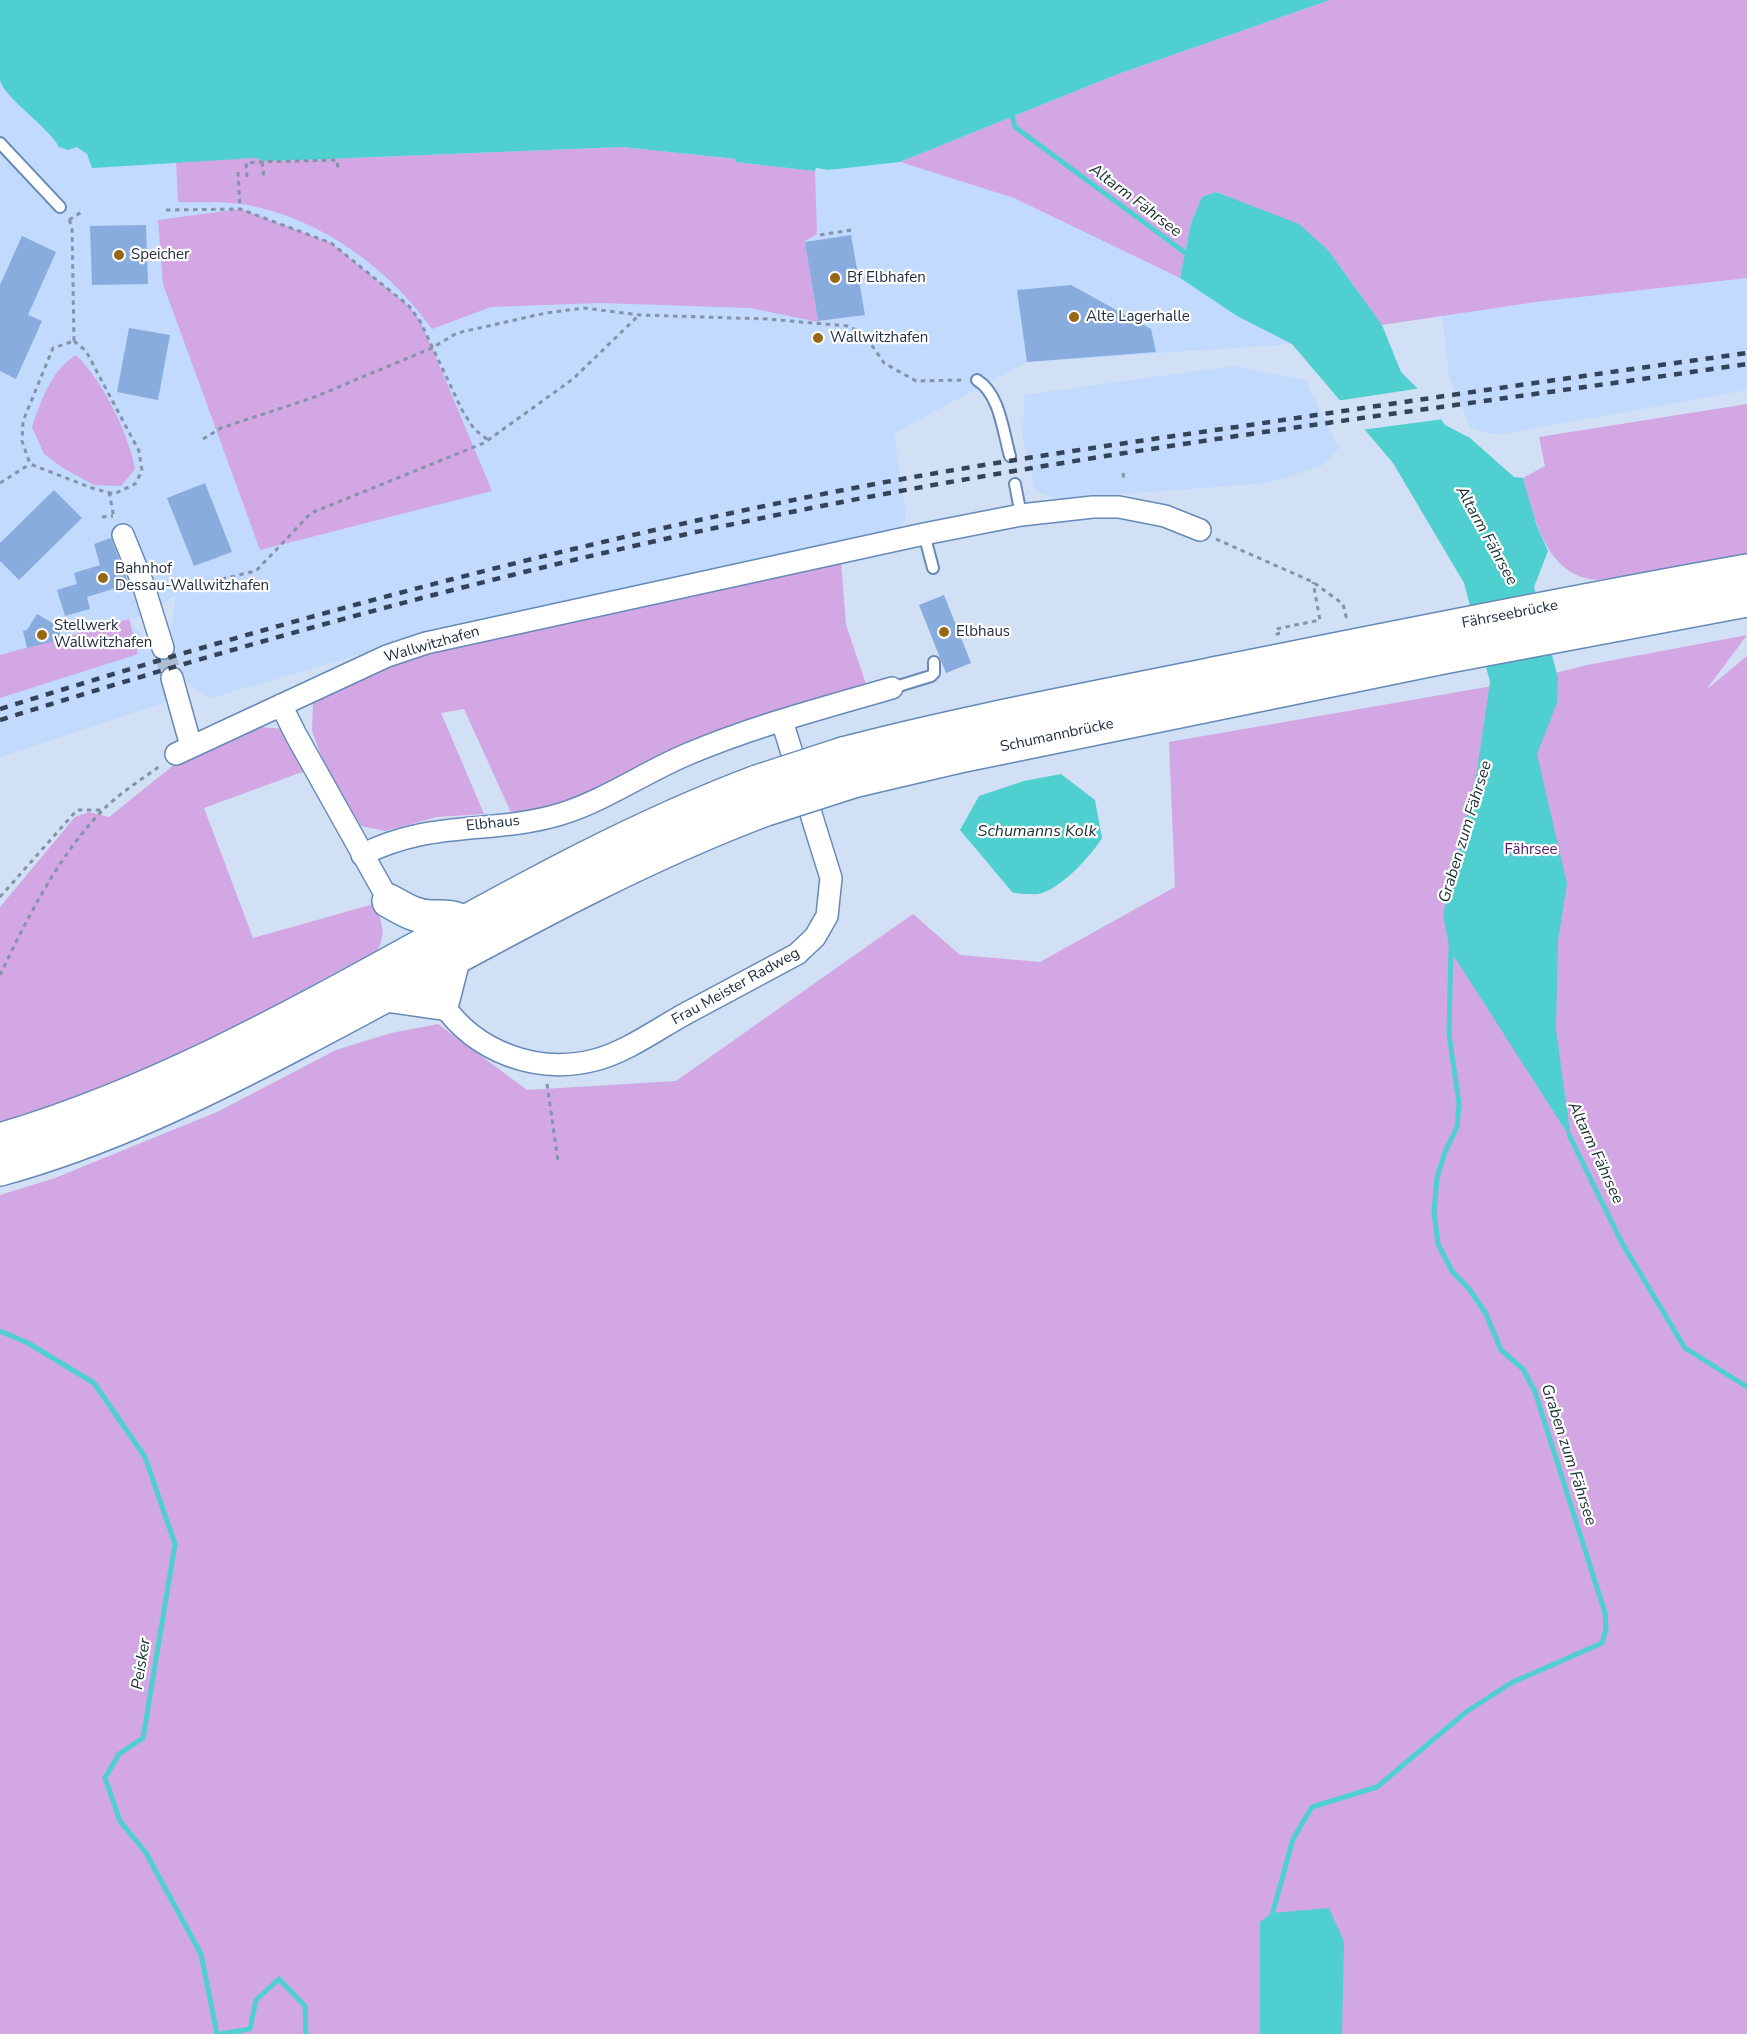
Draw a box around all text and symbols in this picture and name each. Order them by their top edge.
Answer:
water label: Altarm Fährsee [1085,160,1185,242]
place label: Speicher [131,246,189,264]
marker: Speicher [112,248,126,262]
place label: Bf Elbhafen [847,269,926,287]
marker: Bf Elbhafen [828,271,842,285]
place label: Alte Lagerhalle [1086,308,1190,326]
marker: Alte Lagerhalle [1067,310,1081,324]
place label: Wallwitzhafen [830,329,928,347]
marker: Wallwitzhafen [811,331,825,345]
water label: Altarm Fährsee [1451,483,1521,589]
place label: Bahnhof Dessau-Wallwitzhafen [115,560,269,595]
marker: Bahnhof Dessau-Wallwitzhafen [96,571,110,585]
street label: Fährseebrücke [1460,597,1560,633]
place label: Stellwerk Wallwitzhafen [54,617,152,652]
street label: Wallwitzhafen [382,623,482,667]
place label: Elbhaus [956,623,1010,641]
marker: Elbhaus [937,625,951,639]
marker: Stellwerk Wallwitzhafen [35,628,49,642]
street label: Schumannbrücke [999,715,1115,757]
water label: Graben zum Fährsee [1435,759,1497,905]
street label: Elbhaus [465,812,521,836]
water label: Schumanns Kolk [978,822,1096,842]
park label: Fährsee [1505,841,1557,859]
street label: Frau Meister Radweg [669,944,803,1030]
water label: Altarm Fährsee [1563,1099,1627,1207]
water label: Graben zum Fährsee [1536,1382,1600,1528]
water label: Peisker [128,1637,156,1691]

